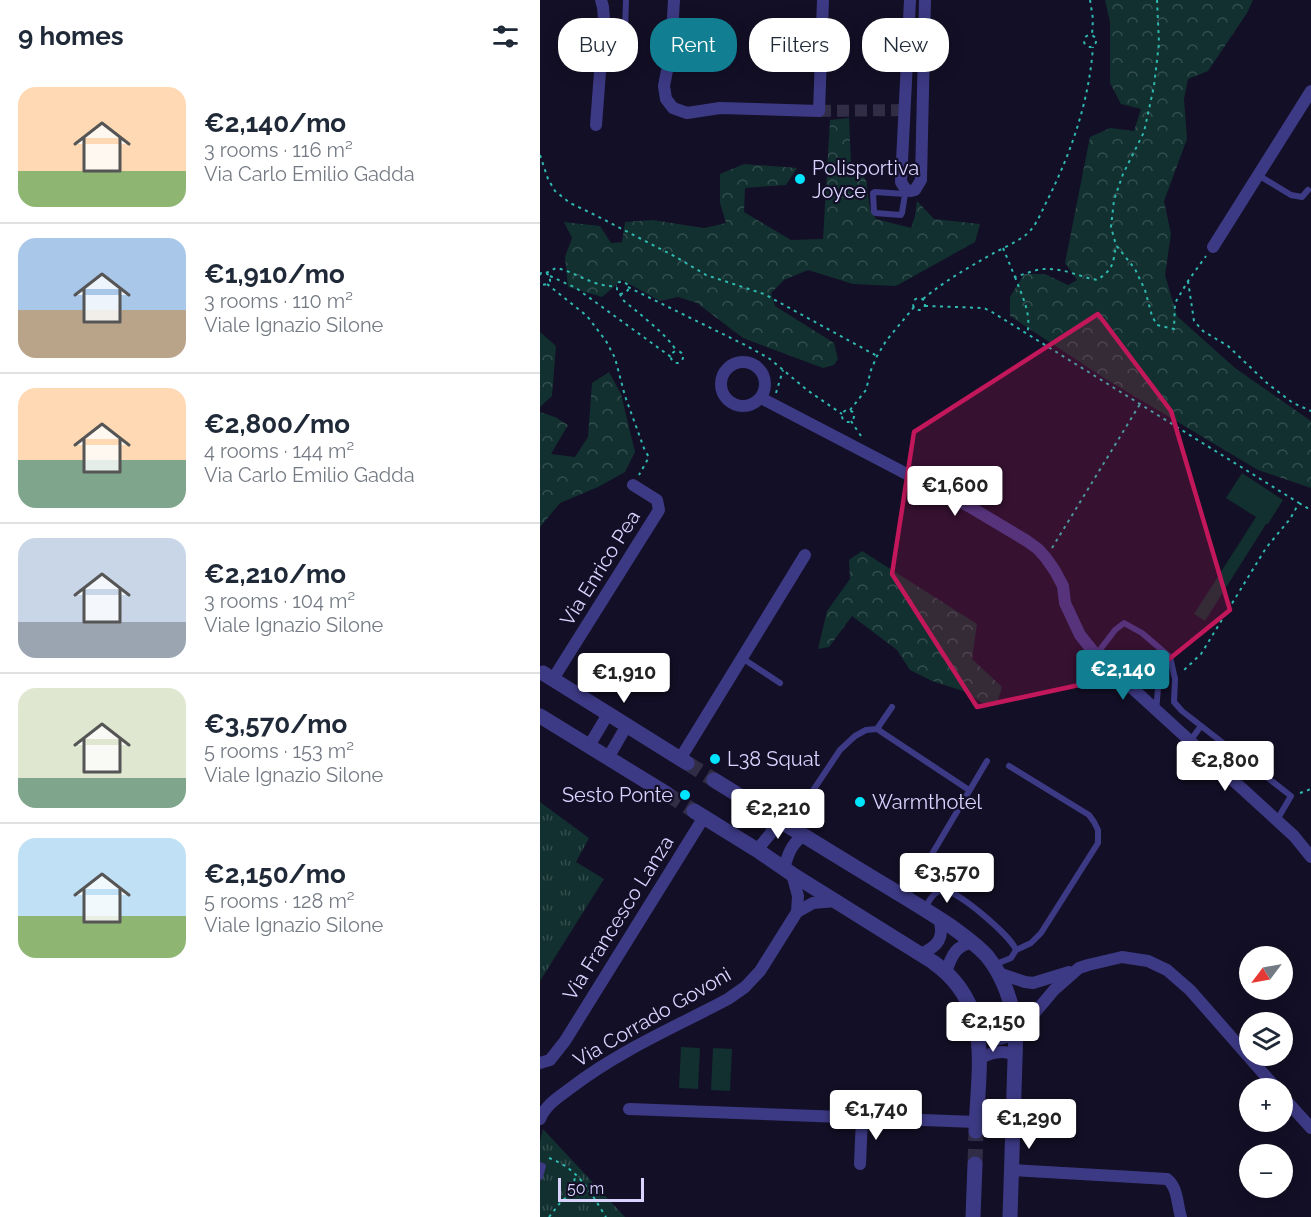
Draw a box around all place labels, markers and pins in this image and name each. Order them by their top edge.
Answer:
place label: Polisportiva Joyce [812,156,919,203]
marker: Polisportiva Joyce [793,172,807,186]
pin: €1,600 [906,466,1004,517]
pin: €2,140 [1074,650,1172,701]
pin: €1,910 [575,653,673,704]
pin: €2,800 [1176,741,1274,792]
place label: L38 Squat [727,747,820,771]
marker: L38 Squat [708,752,722,766]
place label: Sesto Ponte [562,783,673,807]
marker: Sesto Ponte [678,788,692,802]
pin: €2,210 [729,789,827,840]
place label: Warmthotel [872,790,982,814]
marker: Warmthotel [853,795,867,809]
pin: €3,570 [898,853,996,904]
pin: €2,150 [944,1002,1042,1053]
pin: €1,740 [827,1090,925,1141]
pin: €1,290 [980,1099,1078,1150]

